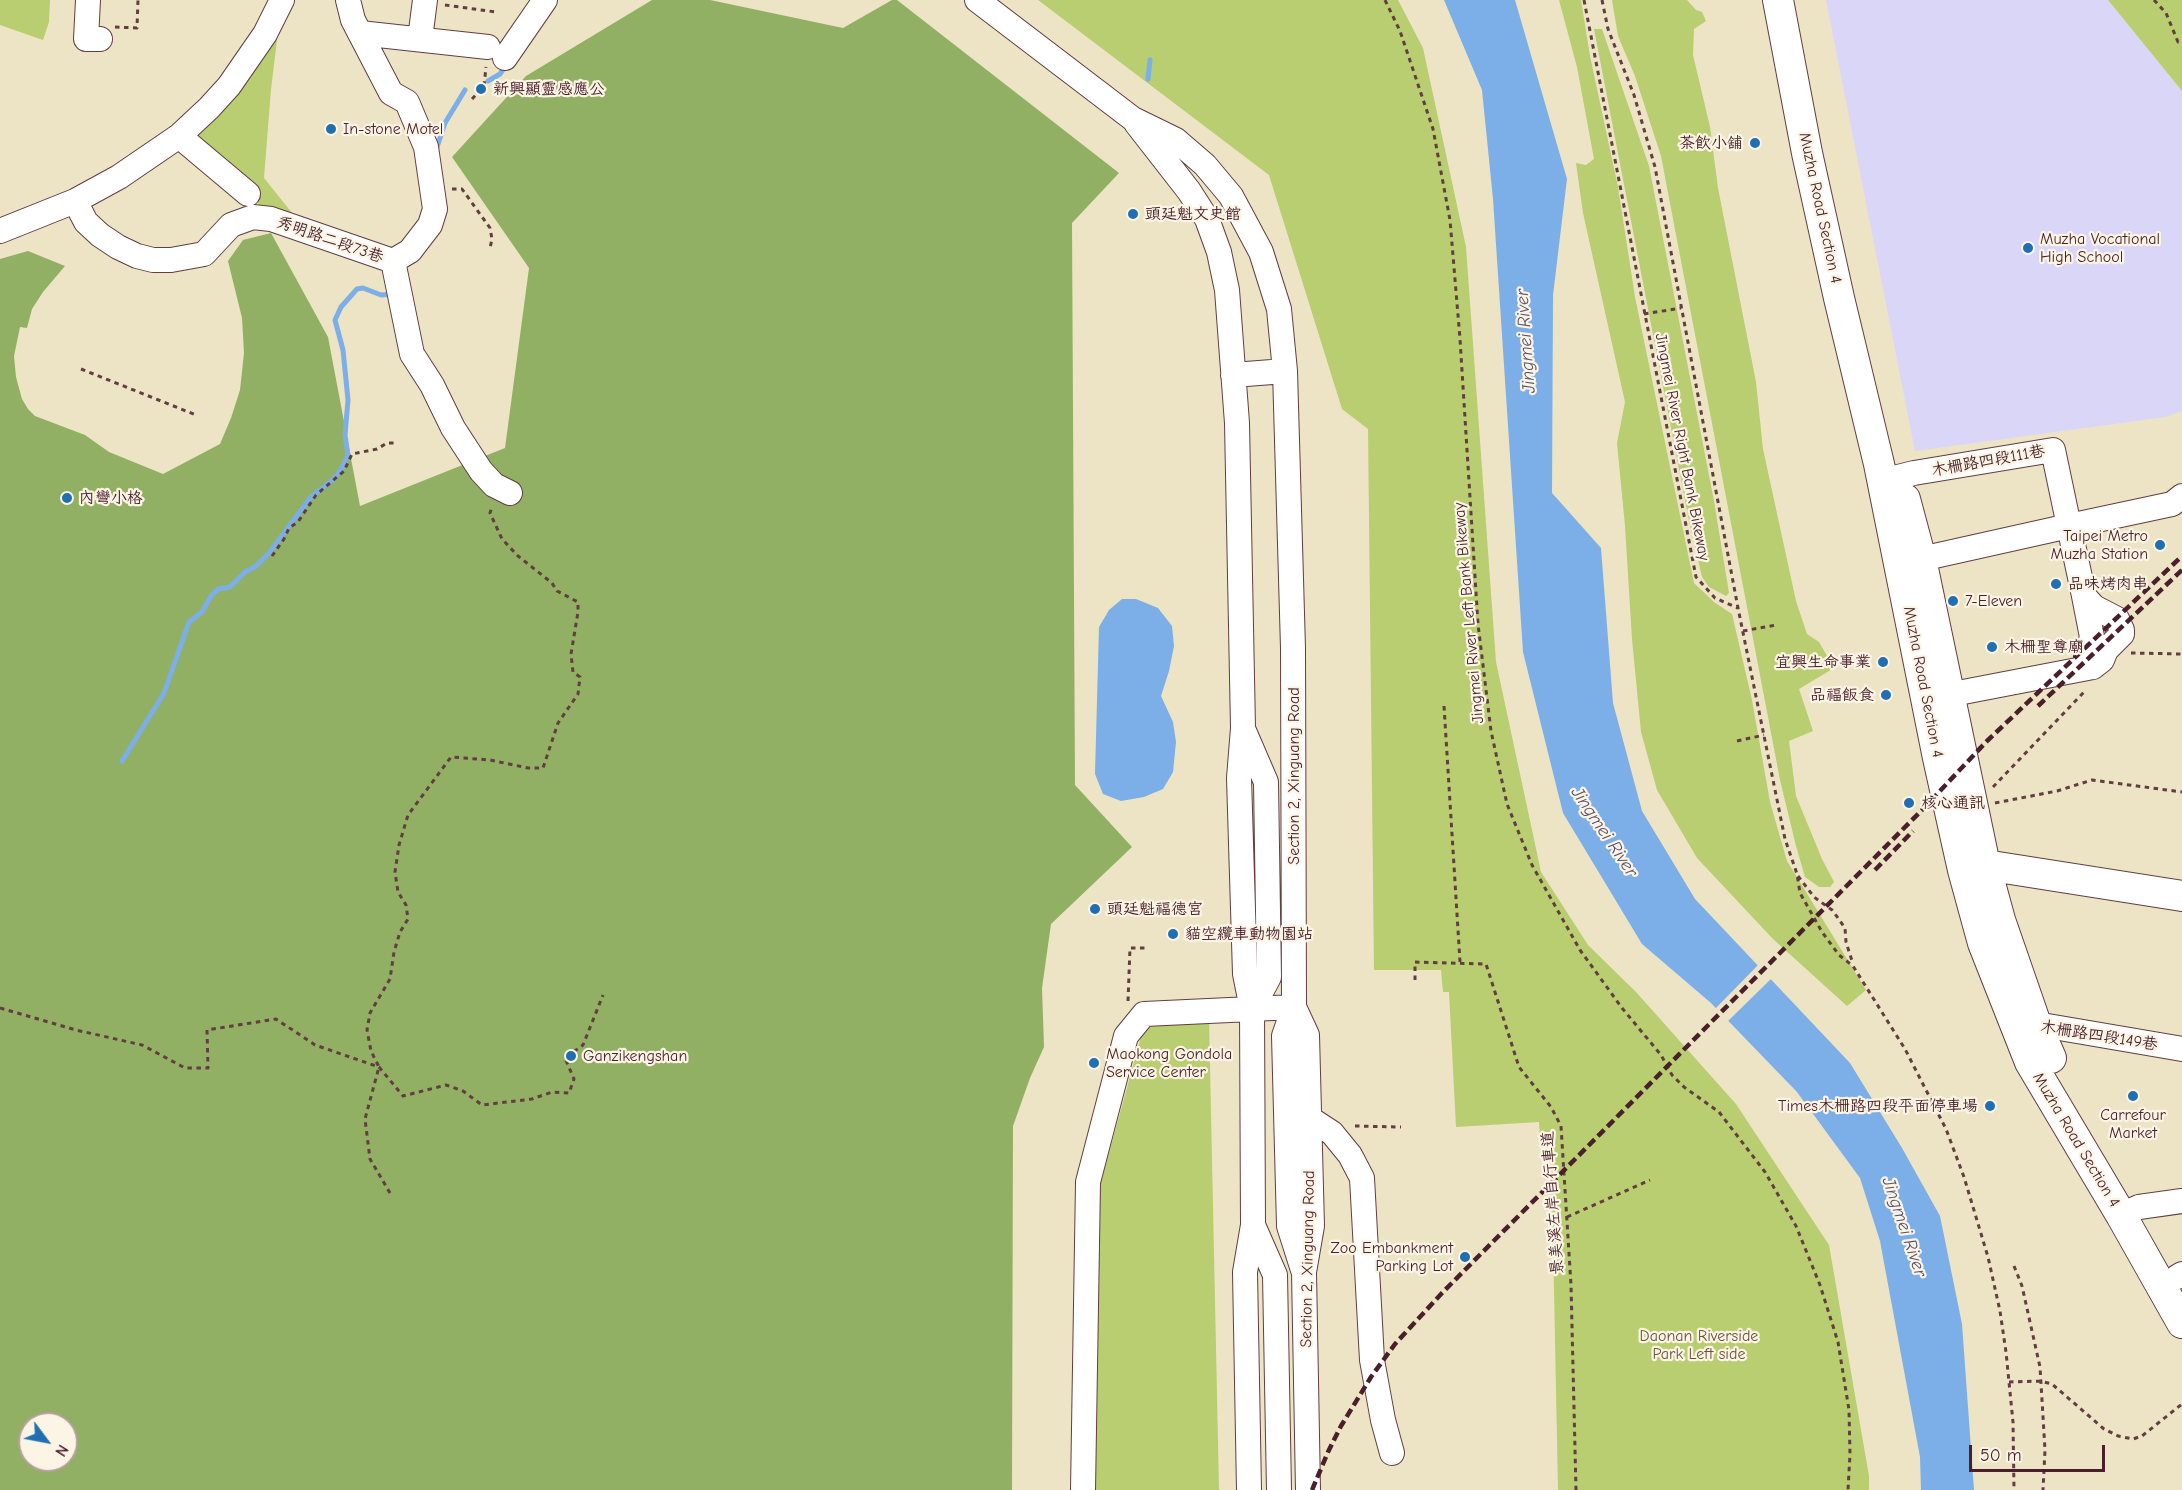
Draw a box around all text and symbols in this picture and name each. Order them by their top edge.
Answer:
place label: 新興顯靈感應公 [493,79,605,99]
marker: 新興顯靈感應公 [474,82,488,96]
place label: In-stone Motel [343,119,443,139]
marker: In-stone Motel [324,122,338,136]
street label: Muzha Road Section 4 [1795,131,1845,285]
place label: 茶飲小舖 [1679,133,1743,153]
marker: 茶飲小舖 [1748,136,1762,150]
place label: 頭廷魁文史館 [1145,204,1241,224]
marker: 頭廷魁文史館 [1126,207,1140,221]
street label: 秀明路二段73巷 [274,213,386,267]
place label: Muzha Vocational High School [2040,229,2160,267]
marker: Muzha Vocational High School [2021,241,2035,255]
water label: Jingmei River [1512,288,1540,394]
street label: Jingmei River Right Bank Bikeway [1650,331,1714,563]
street label: 木柵路四段111巷 [1930,442,2046,480]
place label: 內彎小格 [79,488,143,508]
marker: 內彎小格 [60,491,74,505]
street label: Jingmei River Left Bank Bikeway [1450,502,1488,724]
place label: Taipei Metro Muzha Station [2051,526,2148,564]
marker: Taipei Metro Muzha Station [2153,538,2167,552]
place label: 品味烤肉串 [2068,574,2148,594]
marker: 品味烤肉串 [2049,577,2063,591]
place label: 7-Eleven [1965,591,2022,611]
marker: 7-Eleven [1946,594,1960,608]
street label: Muzha Road Section 4 [1899,605,1947,759]
place label: 木柵聖尊廟 [2004,637,2084,657]
marker: 木柵聖尊廟 [1985,640,1999,654]
place label: 宜興生命事業 [1775,652,1871,672]
marker: 宜興生命事業 [1876,655,1890,669]
place label: 品福飯食 [1810,685,1874,705]
street label: Section 2, Xinguang Road [1284,687,1304,865]
marker: 品福飯食 [1879,688,1893,702]
water label: Jingmei River [1566,783,1642,881]
place label: 核心通訊 [1921,793,1985,813]
marker: 核心通訊 [1902,796,1916,810]
place label: 頭廷魁福德宮 [1107,899,1203,919]
marker: 頭廷魁福德宮 [1088,902,1102,916]
place label: 貓空纜車動物園站 [1185,924,1313,944]
marker: 貓空纜車動物園站 [1166,927,1180,941]
street label: 木柵路四段149巷 [2039,1017,2159,1055]
place label: Maokong Gondola Service Center [1106,1044,1232,1082]
place label: Ganzikengshan [583,1046,687,1066]
marker: Ganzikengshan [564,1049,578,1063]
marker: Maokong Gondola Service Center [1087,1056,1101,1070]
street label: Muzha Road Section 4 [2028,1069,2124,1211]
marker: Carrefour Market [2126,1089,2140,1103]
place label: Times木柵路四段平面停車場 [1778,1096,1978,1116]
marker: Times木柵路四段平面停車場 [1983,1099,1997,1113]
place label: Carrefour Market [2100,1105,2166,1143]
street label: 景美溪左岸自行車道 [1538,1131,1568,1275]
street label: Section 2, Xinguang Road [1297,1170,1319,1348]
water label: Jingmei River [1877,1174,1931,1280]
place label: Zoo Embankment Parking Lot [1330,1238,1453,1276]
marker: Zoo Embankment Parking Lot [1458,1250,1472,1264]
park label: Daonan Riverside Park Left side [1640,1326,1758,1364]
north arrow [18,1412,78,1472]
scale bar [1972,1433,2108,1471]
text: N [51,1441,72,1460]
text: 50 m [1980,1445,2022,1466]

